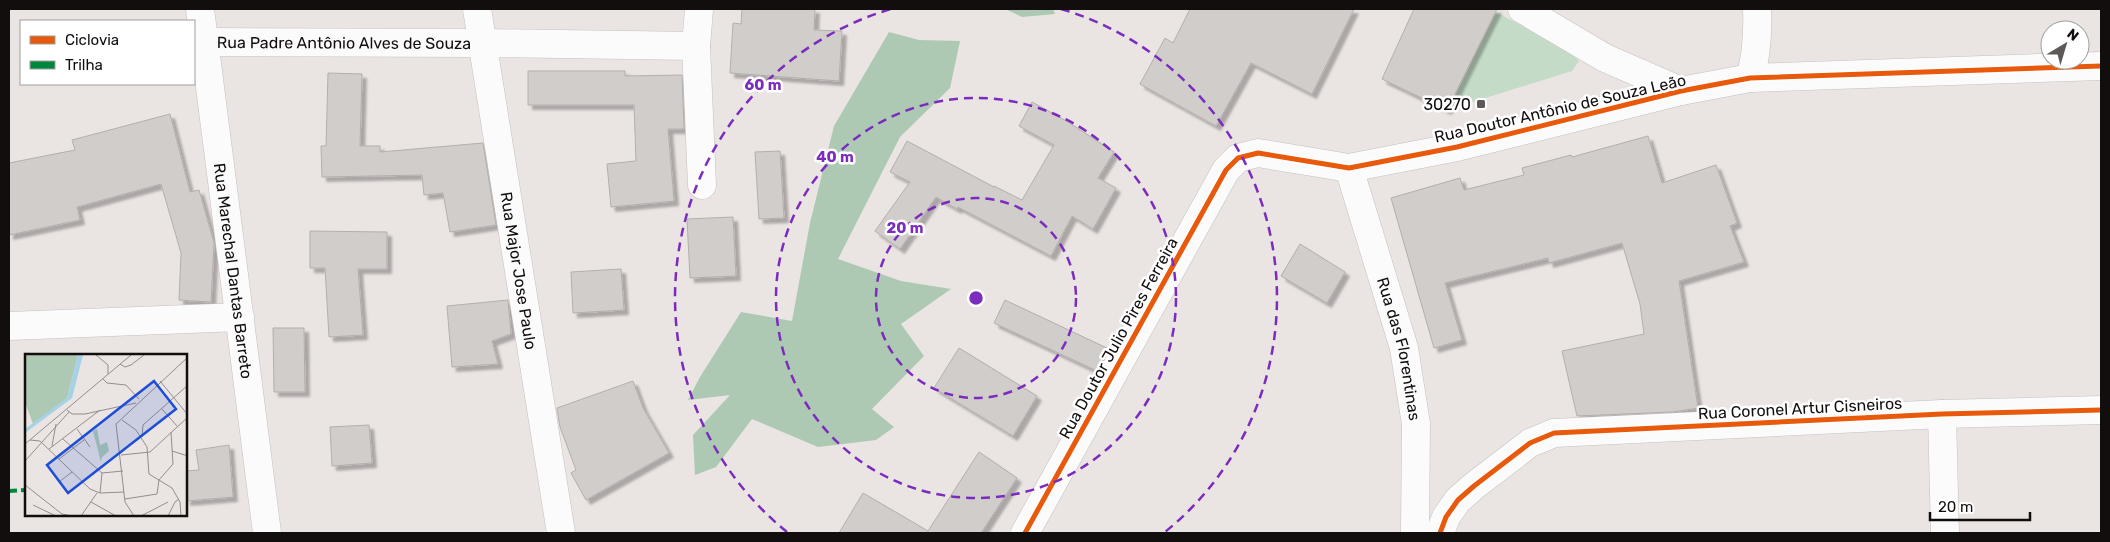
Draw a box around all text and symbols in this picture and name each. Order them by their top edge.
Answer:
legend [20,20,195,85]
north arrow [2040,20,2090,70]
text: N [2063,25,2082,45]
text: Ciclovia [65,31,119,49]
street label: Rua Padre Antônio Alves de Souza [217,33,471,53]
text: Trilha [65,56,103,74]
street label: Rua Doutor Antônio de Souza Leão [1432,70,1688,147]
text: 60 m [745,76,781,94]
place label: 30270 [1423,95,1471,114]
marker: 30270 [1475,98,1487,110]
text: 40 m [816,148,854,166]
street label: Rua Marechal Dantas Barreto [210,162,256,380]
street label: Rua Major Jose Paulo [496,190,540,351]
text: 20 m [887,219,923,237]
street label: Rua Doutor Julio Pires Ferreira [1055,234,1182,442]
street label: Rua das Florentinas [1373,275,1424,422]
centre of rings [967,289,985,307]
inset map [25,354,188,517]
street label: Rua Coronel Artur Cisneiros [1697,394,1903,423]
scale bar [1930,490,2030,522]
text: 20 m [1938,498,1973,516]

